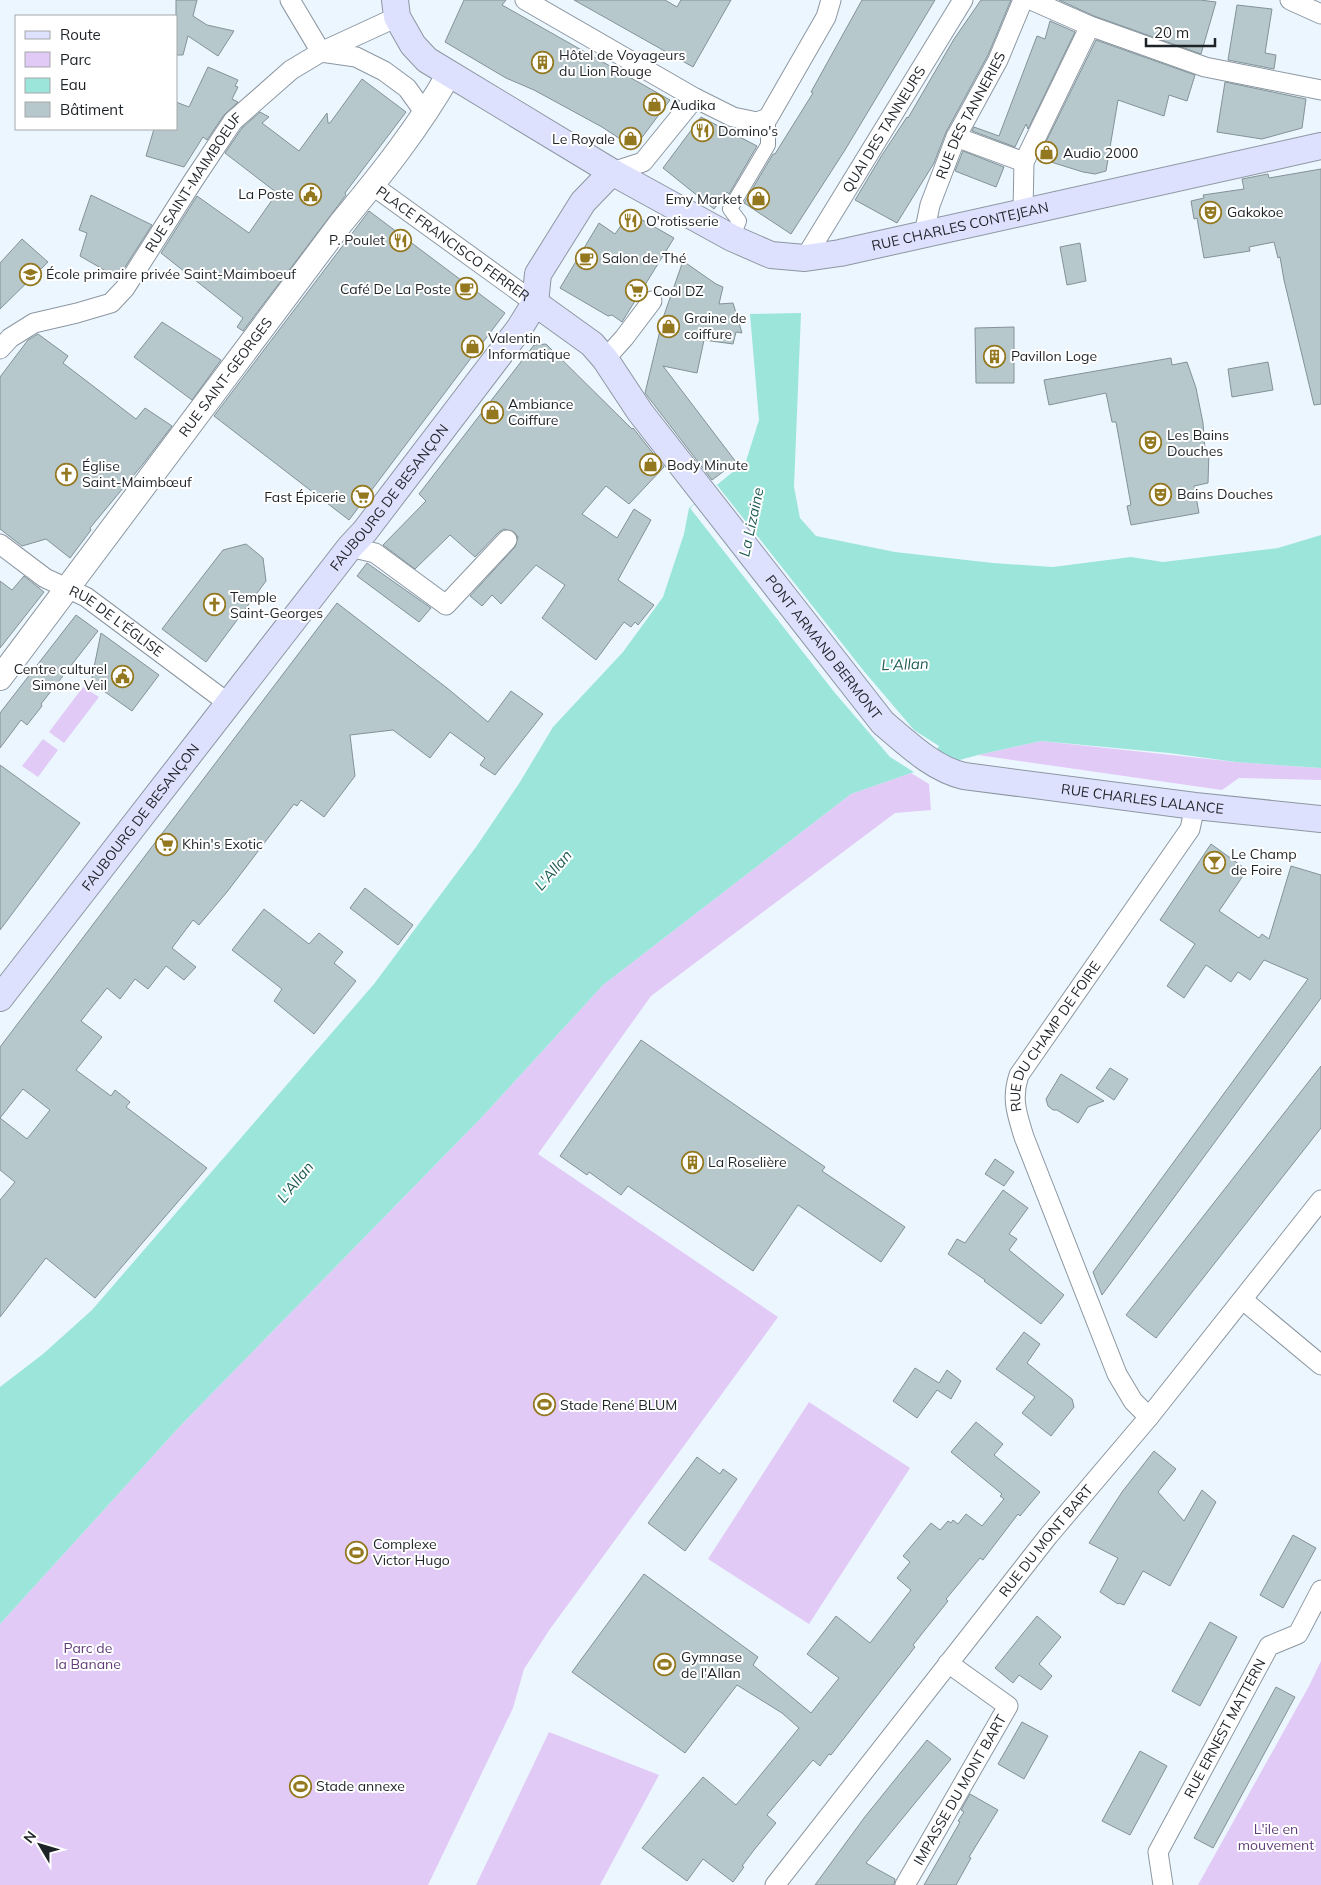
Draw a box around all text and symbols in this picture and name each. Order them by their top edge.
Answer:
legend [15,15,178,130]
scale bar [1146,15,1215,47]
text: 20 m [1154,23,1189,42]
text: Route [60,25,101,44]
place label: Hôtel de Voyageurs du Lion Rouge [559,46,685,80]
street label: RUE DES TANNERIES [932,49,1009,182]
text: Parc [60,50,91,69]
building icon: Hôtel de Voyageurs du Lion Rouge [531,51,555,75]
street label: QUAI DES TANNEURS [838,62,930,196]
text: Eau [60,75,86,94]
shop icon: Audika [642,93,666,117]
place label: Audika [670,96,716,114]
text: Bâtiment [60,100,123,119]
street label: RUE SAINT-MAIMBOEUF [141,109,245,256]
restaurant icon: Domino's [690,119,714,143]
place label: Domino's [718,122,778,140]
shop icon: Le Royale [619,127,643,151]
place label: Le Royale [552,130,615,148]
shop icon: Audio 2000 [1035,141,1059,165]
place label: Audio 2000 [1063,144,1138,162]
public building icon: La Poste [298,182,322,206]
street label: PLACE FRANCISCO FERRER [373,182,534,305]
place label: La Poste [238,185,294,203]
shop icon: Emy Market [746,187,770,211]
place label: Emy Market [665,190,742,208]
street label: RUE CHARLES CONTEJEAN [870,198,1050,255]
theatre icon: Gakokoe [1199,200,1223,224]
place label: Gakokoe [1227,203,1283,221]
restaurant icon: O'rotisserie [618,209,642,233]
place label: O'rotisserie [646,212,719,230]
restaurant icon: P. Poulet [389,228,413,252]
place label: P. Poulet [329,231,385,249]
cafe icon: Salon de Thé [574,246,598,270]
place label: Salon de Thé [602,249,686,267]
school or university icon: École primaire privée Saint-Maimboeuf [18,262,42,286]
place label: École primaire privée Saint-Maimboeuf [46,265,296,283]
cafe icon: Café De La Poste [455,277,479,301]
supermarket icon: Cool DZ [625,279,649,303]
place label: Café De La Poste [340,280,451,298]
place label: Cool DZ [653,282,704,300]
place label: Graine de coiffure [684,309,746,343]
street label: RUE SAINT-GEORGES [175,314,276,440]
shop icon: Graine de coiffure [656,314,680,338]
place label: Valentin Informatique [488,329,570,363]
shop icon: Valentin Informatique [460,334,484,358]
building icon: Pavillon Loge [983,344,1007,368]
place label: Pavillon Loge [1011,347,1097,365]
place label: Ambiance Coiffure [508,395,573,429]
shop icon: Ambiance Coiffure [480,400,504,424]
street label: FAUBOURG DE BESANÇON [326,421,452,574]
place label: Les Bains Douches [1167,426,1229,460]
theatre icon: Les Bains Douches [1139,431,1163,455]
shop icon: Body Minute [639,453,663,477]
place label: Body Minute [667,456,748,474]
place label: Église Saint-Maimbœuf [82,457,192,491]
church icon: Église Saint-Maimbœuf [54,462,78,486]
theatre icon: Bains Douches [1149,482,1173,506]
supermarket icon: Fast Épicerie [350,485,374,509]
place label: Bains Douches [1177,485,1273,503]
water label: La Lizaine [734,486,768,558]
place label: Fast Épicerie [264,488,346,506]
street label: PONT ARMAND BERMONT [762,571,886,723]
street label: RUE DE L'ÉGLISE [66,582,167,661]
place label: Temple Saint-Georges [230,588,323,622]
church icon: Temple Saint-Georges [202,593,226,617]
water label: L'Allan [881,654,929,674]
place label: Centre culturel Simone Veil [14,660,107,694]
public building icon: Centre culturel Simone Veil [111,665,135,689]
street label: FAUBOURG DE BESANÇON [78,740,203,894]
street label: RUE CHARLES LALANCE [1060,780,1225,818]
supermarket icon: Khin's Exotic [154,832,178,856]
place label: Khin's Exotic [182,835,263,853]
place label: Le Champ de Foire [1231,845,1297,879]
water label: L'Allan [530,846,576,894]
bar icon: Le Champ de Foire [1203,850,1227,874]
street label: RUE DU CHAMP DE FOIRE [1006,957,1105,1113]
building icon: La Roselière [680,1150,704,1174]
place label: La Roselière [708,1153,787,1171]
water label: L'Allan [273,1157,317,1206]
sports icon: Stade René BLUM [532,1393,556,1417]
place label: Stade René BLUM [560,1396,677,1414]
street label: RUE DU MONT BART [995,1481,1097,1600]
place label: Complexe Victor Hugo [373,1535,450,1569]
sports icon: Complexe Victor Hugo [345,1540,369,1564]
park label: Parc de la Banane [55,1639,121,1673]
place label: Gymnase de l'Allan [681,1648,742,1682]
sports icon: Gymnase de l'Allan [653,1653,677,1677]
street label: RUE ERNEST MATTERN [1180,1655,1270,1801]
street label: IMPASSE DU MONT BART [909,1711,1011,1868]
sports icon: Stade annexe [288,1774,312,1798]
place label: Stade annexe [316,1777,405,1795]
north arrow [15,1820,65,1870]
park label: L'ile en mouvement [1238,1820,1314,1854]
text: N [19,1827,40,1847]

